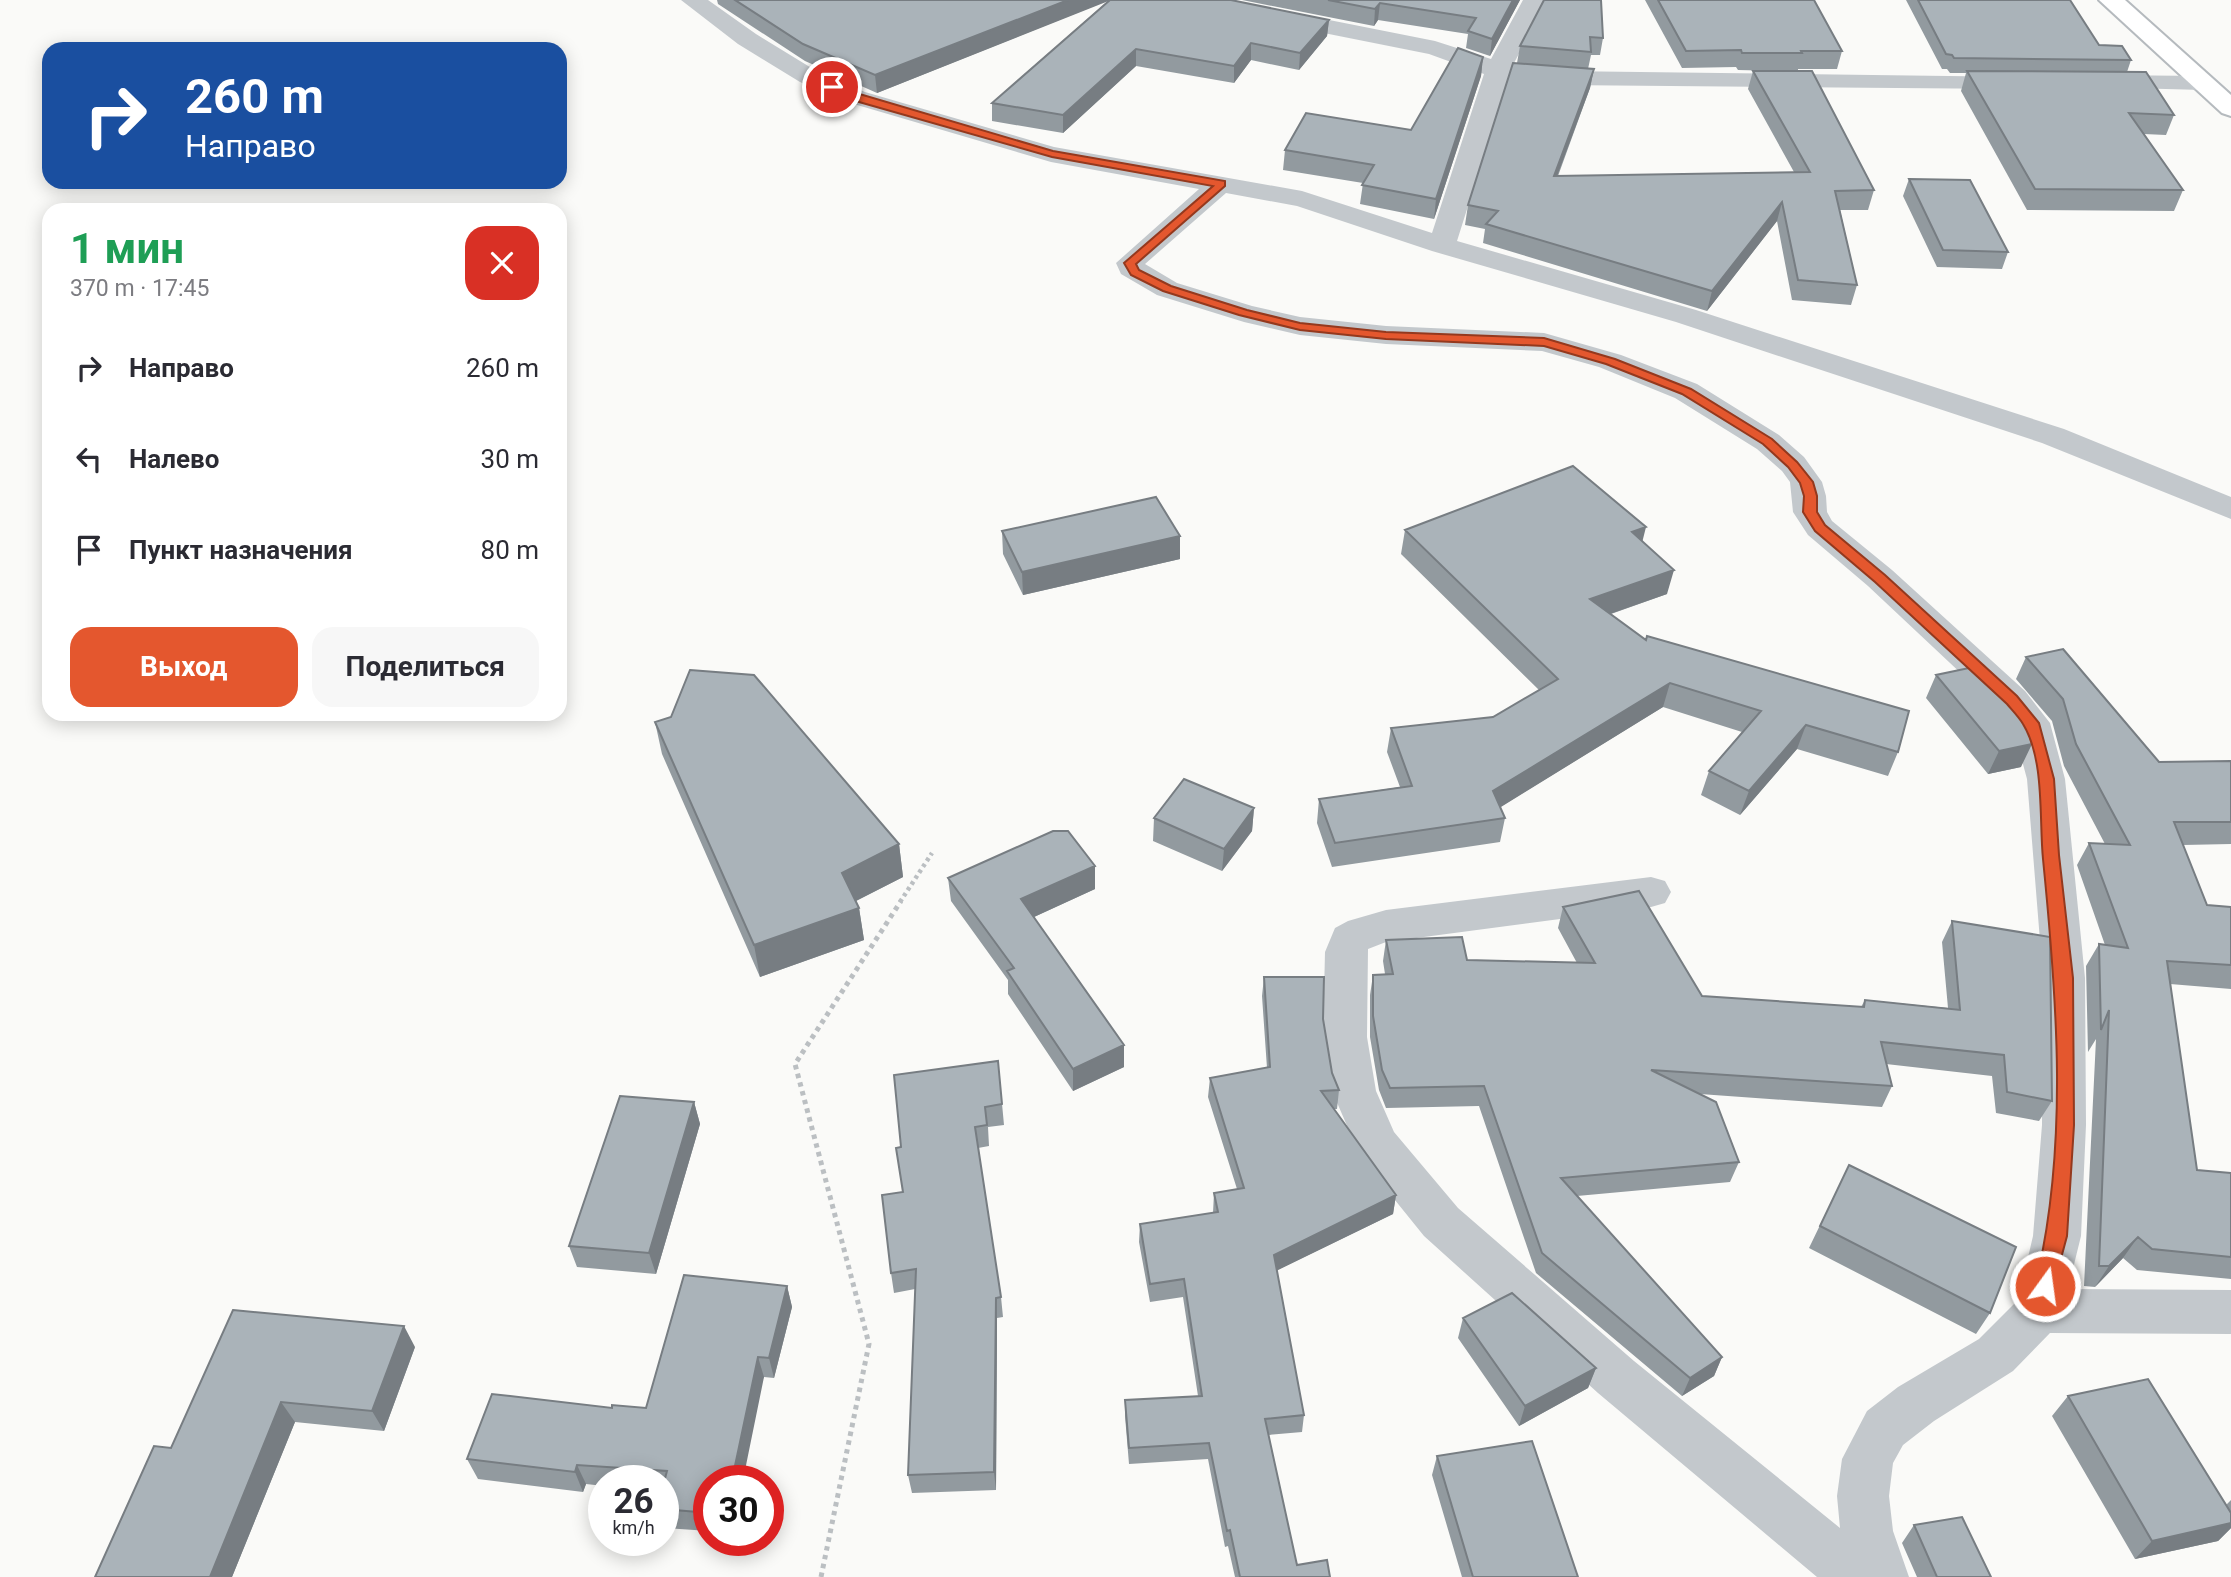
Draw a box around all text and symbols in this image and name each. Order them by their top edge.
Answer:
pin [802,57,862,117]
text: 260 m [185,68,324,125]
icon: arrive [813,68,851,106]
icon: right [70,70,161,161]
text: Направо [185,127,316,165]
text: 1 мин [70,224,184,273]
button: close [465,226,539,300]
text: 370 m · 17:45 [70,275,209,302]
icon: right [70,349,108,387]
text: Направо [129,353,234,383]
text: 260 m [466,353,539,383]
icon: left [70,440,108,478]
text: Налево [129,444,219,474]
text: 30 m [481,444,539,474]
icon: arrive [70,531,108,569]
text: Пункт назначения [129,535,353,565]
text: 80 m [481,535,539,565]
button: Выход [70,627,298,707]
button: Поделиться [312,627,539,707]
position arrow [2008,1249,2082,1323]
speed limit sign: 30 [693,1465,784,1556]
text: 26 [613,1481,654,1522]
text: km/h [612,1517,655,1538]

